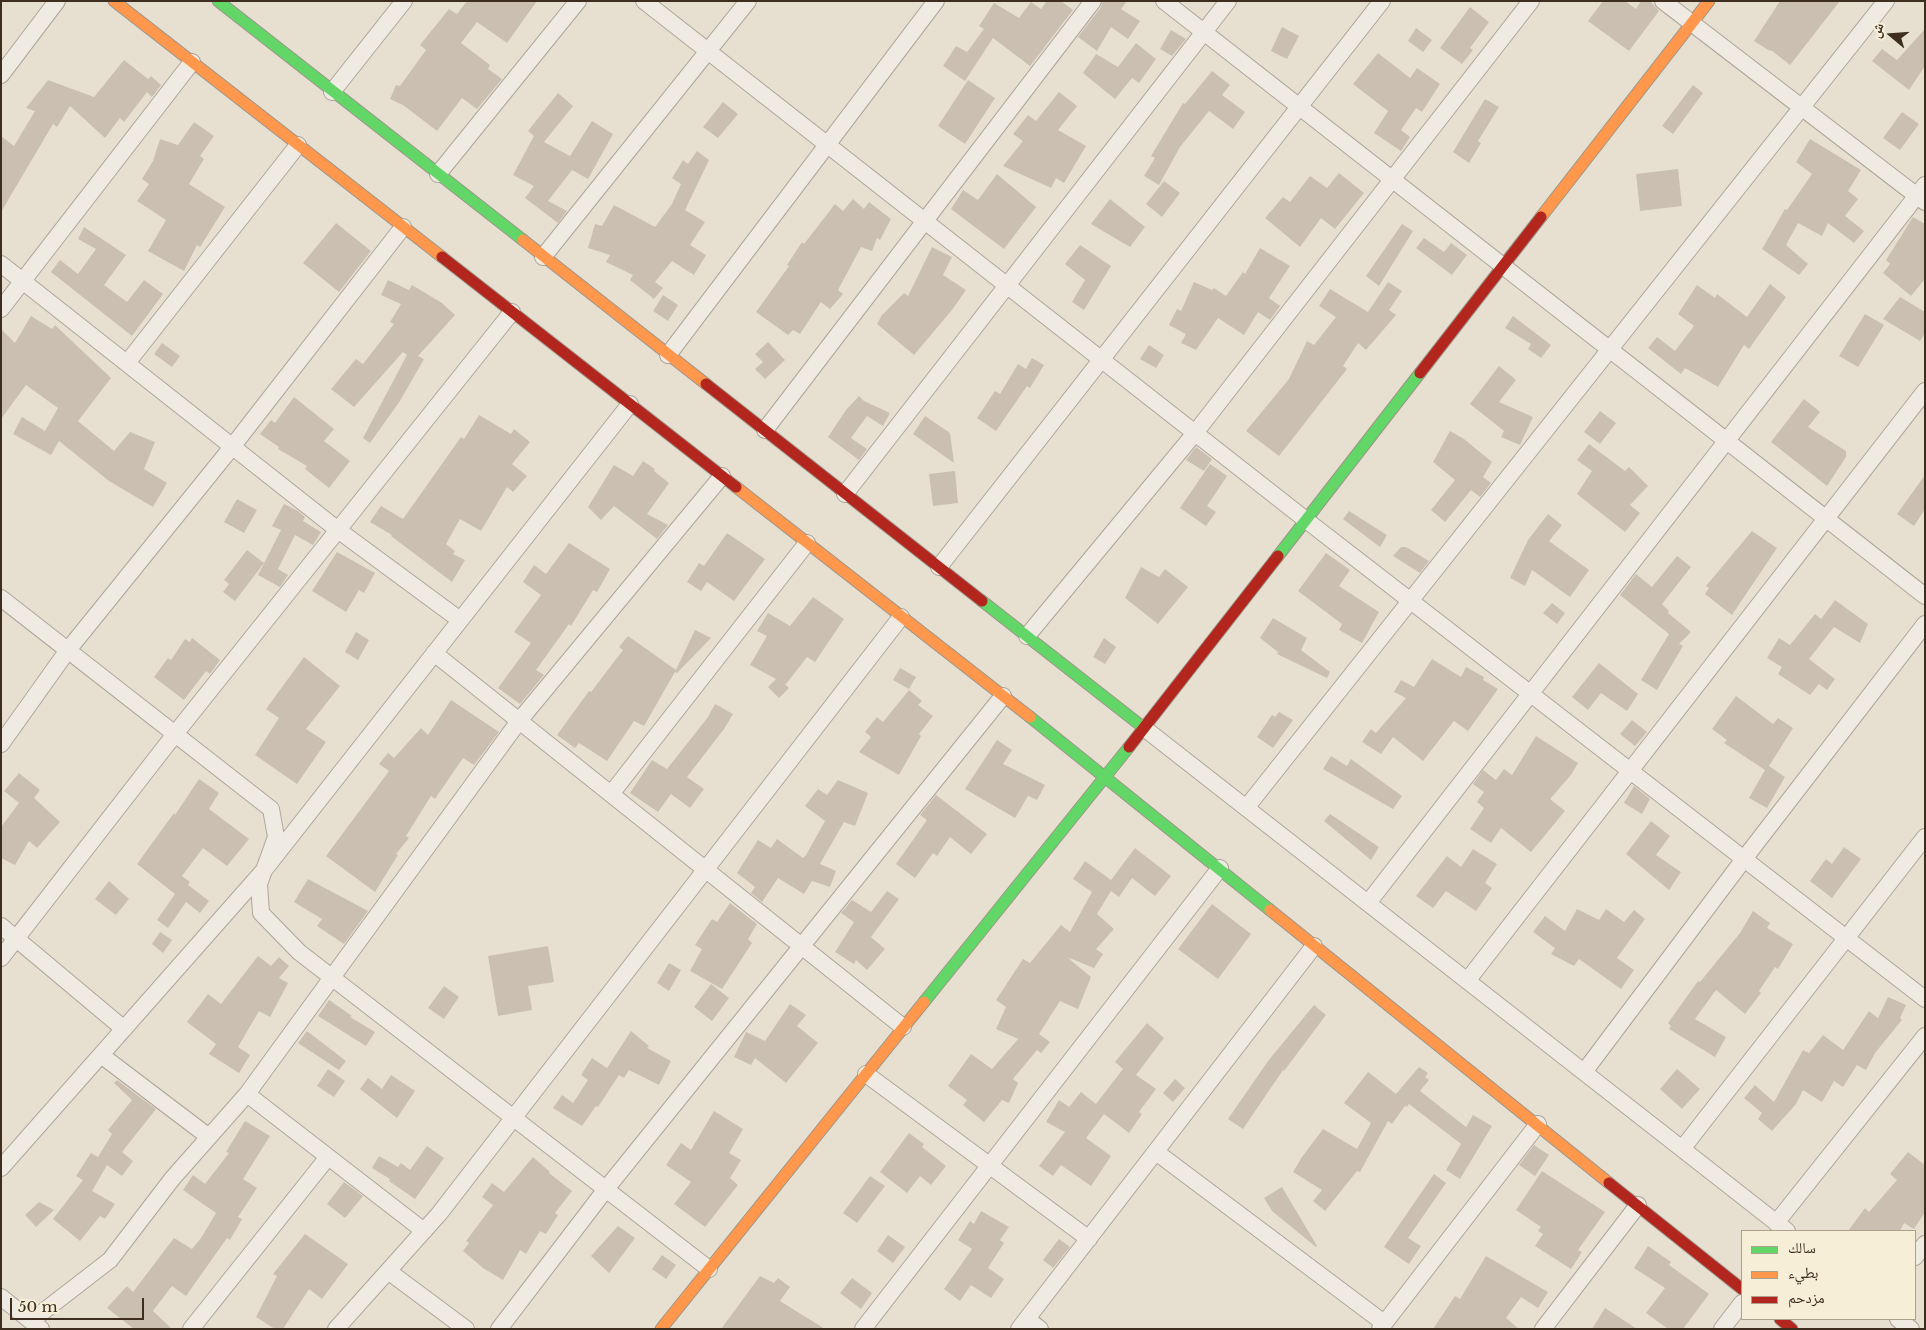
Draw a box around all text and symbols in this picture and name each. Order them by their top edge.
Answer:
north arrow [1866,10,1916,60]
text: ش [1866,21,1888,40]
legend [1741,1230,1916,1320]
text: سالك [1788,1238,1816,1257]
text: بطيء [1788,1263,1818,1282]
scale bar [12,1288,146,1320]
text: مزدحم [1788,1288,1825,1307]
text: 50 m [18,1297,58,1316]

